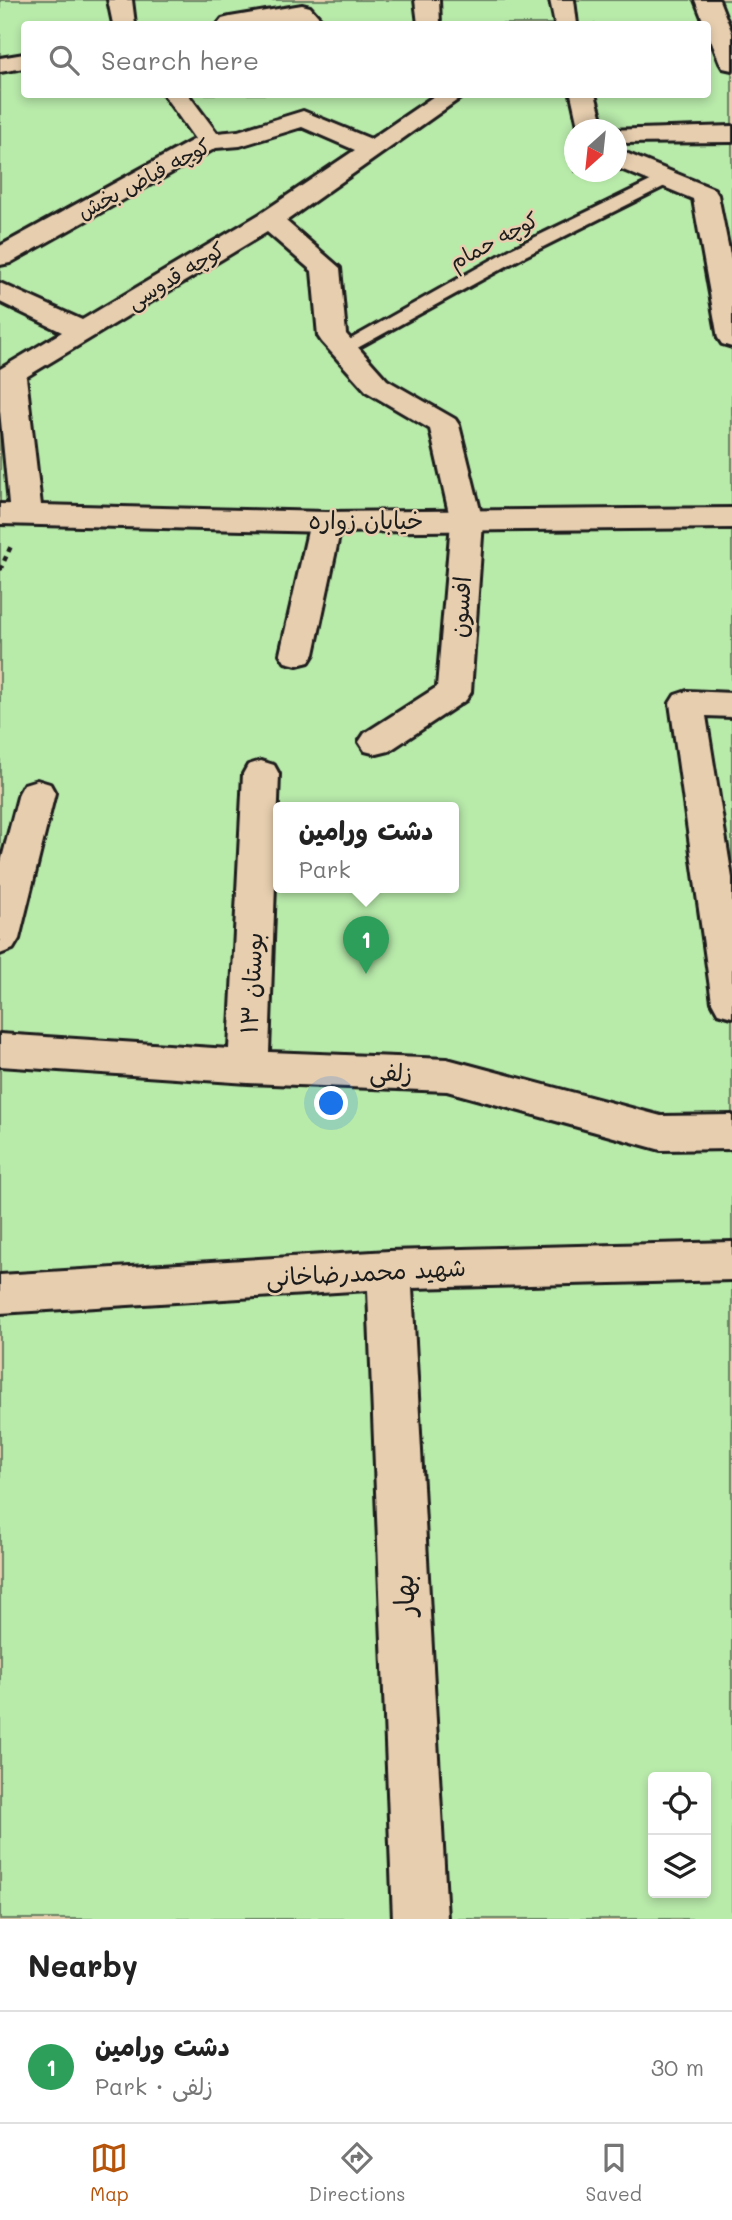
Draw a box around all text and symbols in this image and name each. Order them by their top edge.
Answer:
search box [21,21,711,98]
icon: search [45,41,83,79]
text: Search here [101,43,259,77]
north arrow [564,119,627,182]
street label: کوچه فیاض بخش [72,131,215,225]
street label: کوچه حمام [444,205,544,278]
street label: کوچه قدوسی [121,235,230,316]
street label: خیابان زواره [309,504,423,536]
street label: افسون [442,575,478,639]
popup [273,802,459,893]
text: دشت ورامین [299,813,433,847]
text: Park [299,854,351,884]
pin: 1 [343,916,389,974]
street label: بوستان ۱۳ [232,931,270,1035]
street label: زلفی [369,1055,413,1089]
your location [314,1086,348,1120]
street label: شهید محمدرضاخانی [265,1251,467,1293]
street label: بهار [384,1573,423,1619]
map controls [648,1772,711,1898]
button: locate [648,1772,711,1835]
button: layers [648,1835,711,1898]
text: Nearby [28,1945,138,1985]
text: دشت ورامین [95,2029,230,2063]
text: 1 [46,2052,56,2082]
text: 30 m [651,2052,704,2082]
text: Park · زلفی [95,2071,213,2101]
tab: Map [90,2139,129,2206]
tab: Directions [309,2139,405,2206]
tab: Saved [586,2139,642,2206]

